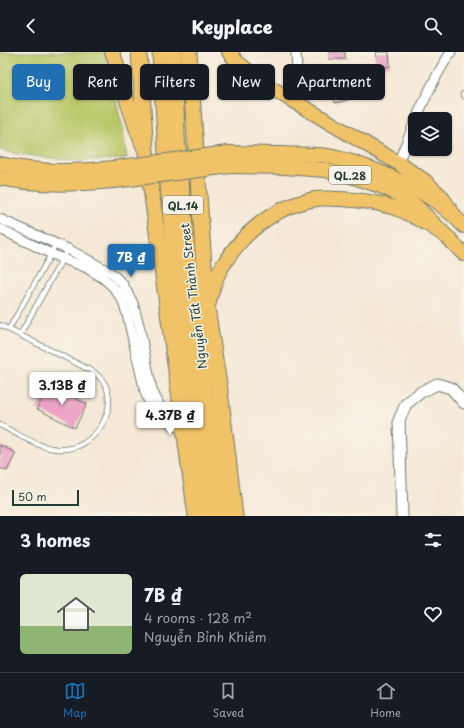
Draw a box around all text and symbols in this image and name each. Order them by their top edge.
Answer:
text: Keyplace [191,13,273,40]
icon: back [20,15,42,37]
icon: search [422,15,444,37]
chip: Buy [12,64,65,100]
chip: Rent [73,64,132,100]
chip: Filters [140,64,209,100]
chip: New [217,64,275,100]
chip: Apartment [283,64,385,100]
map controls [408,112,452,156]
button: layers [408,112,452,156]
road number: QL.28 [329,166,371,184]
road number: QL.14 [163,196,203,214]
street label: Nguyễn Tất Thành Street [175,222,211,370]
pin: 7B ₫ [107,244,155,278]
text: 7B ₫ [117,247,145,266]
pin: 3.13B ₫ [25,372,99,406]
text: 3.13B ₫ [38,375,86,394]
pin: 4.37B ₫ [133,402,207,436]
text: 4.37B ₫ [145,405,195,424]
scale bar [12,488,79,507]
text: 50 m [18,488,47,505]
text: 3 homes [20,527,90,553]
icon: filters [422,529,444,551]
text: 7B ₫ [144,582,182,608]
icon: home [52,590,100,638]
icon: heart [422,603,444,625]
text: 4 rooms · 128 m² [144,608,252,627]
text: Nguyễn Bỉnh Khiêm [144,627,267,646]
tab: Map [63,680,87,721]
tab: Saved [213,680,244,721]
tab: Home [370,680,401,721]

